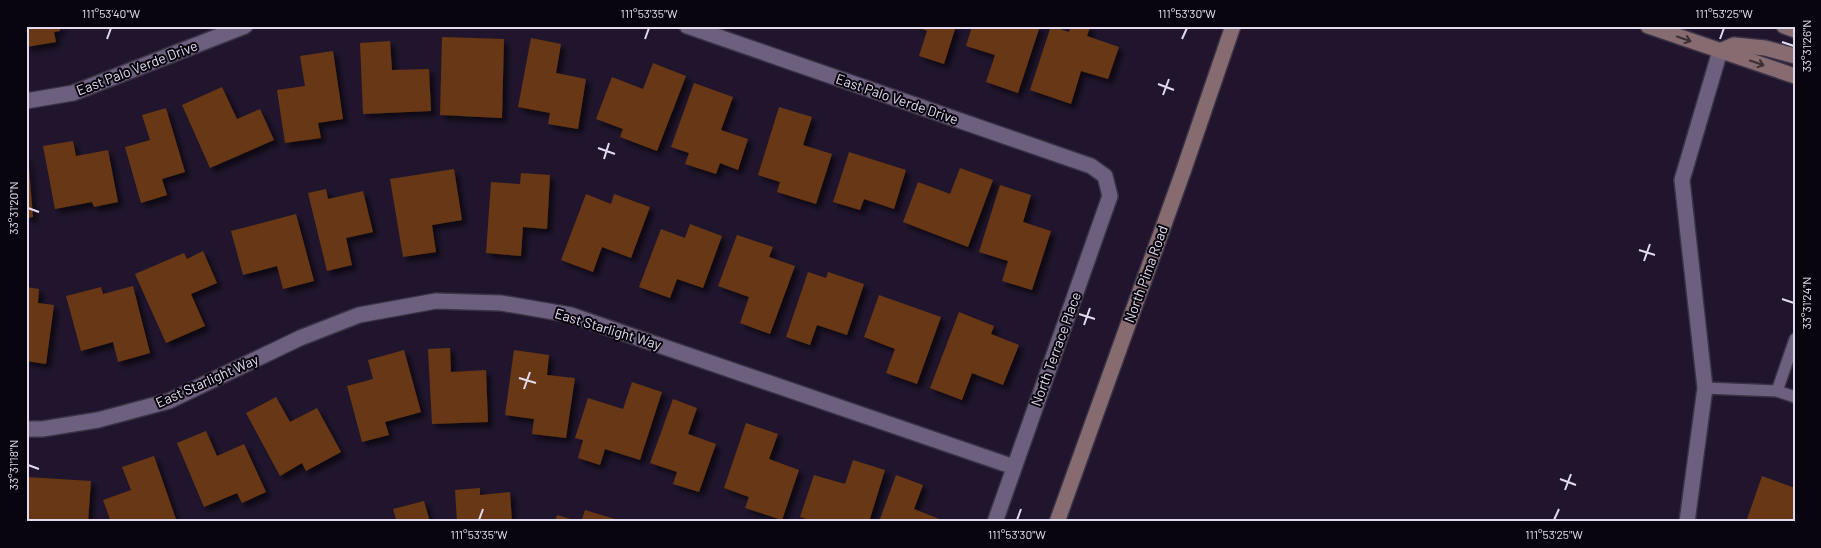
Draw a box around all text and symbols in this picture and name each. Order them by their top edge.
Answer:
text: 111°53'40"W [82,6,141,20]
text: 111°53'35"W [620,6,678,20]
text: 111°53'30"W [1158,6,1216,20]
text: 111°53'25"W [1695,6,1753,20]
text: 33°31'26"N [1799,20,1813,72]
one-way arrow [1675,34,1691,44]
street label: East Palo Verde Drive [74,37,200,98]
one-way arrow [1749,59,1765,69]
street label: East Palo Verde Drive [834,70,961,127]
text: 33°31'20"N [6,181,20,235]
street label: North Pima Road [1120,223,1171,325]
text: 33°31'24"N [1799,277,1813,329]
street label: North Terrace Place [1027,289,1084,408]
street label: East Starlight Way [553,304,664,353]
street label: East Starlight Way [153,350,261,411]
text: 33°31'18"N [6,440,20,490]
text: 111°53'35"W [450,527,508,541]
text: 111°53'30"W [988,527,1046,541]
text: 111°53'25"W [1525,527,1583,541]

